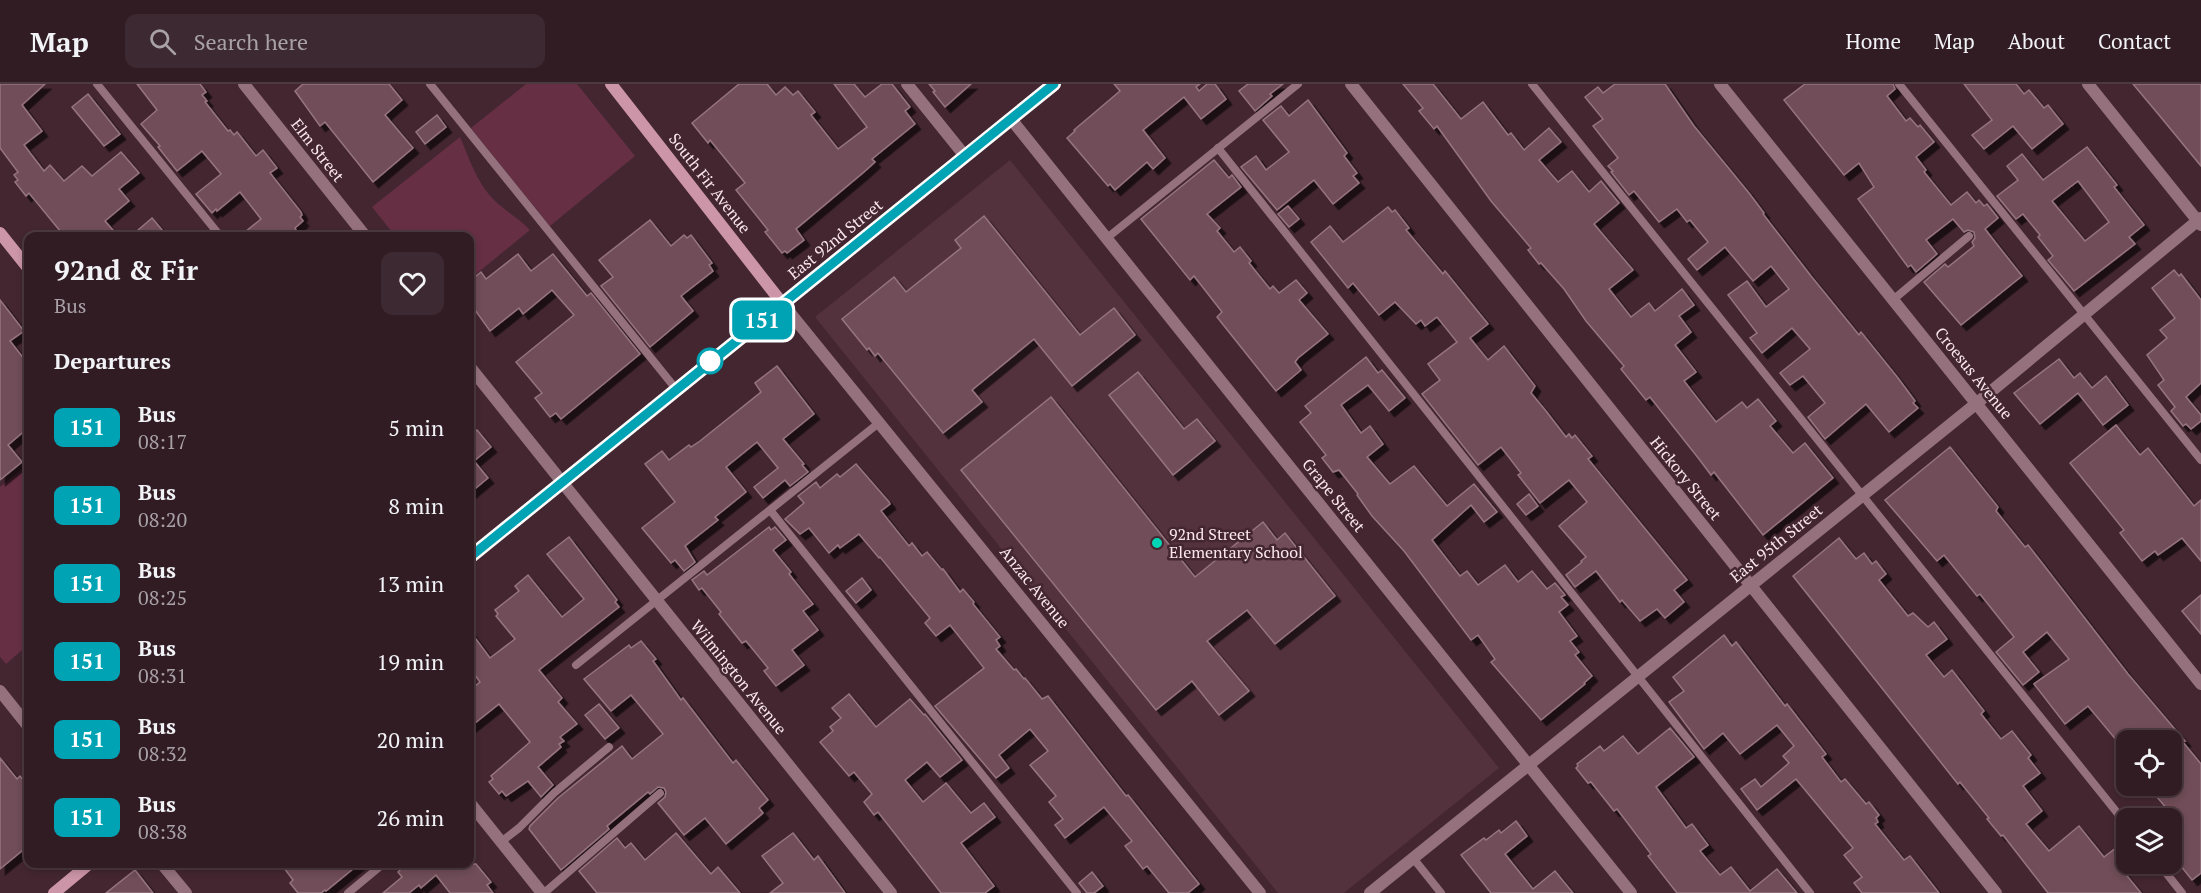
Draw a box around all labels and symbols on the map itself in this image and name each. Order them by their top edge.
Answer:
street label: Elm Street [286,114,350,186]
street label: South Fir Avenue [664,128,756,238]
street label: East 92nd Street [783,194,887,284]
line badge: 151 [728,300,796,340]
street label: Croesus Avenue [1930,322,2018,424]
unlabelled marker [697,348,723,374]
street label: Hickory Street [1645,431,1727,525]
street label: Grape Street [1297,454,1371,537]
street label: East 95th Street [1725,499,1827,587]
place label: 92nd Street Elementary School [1169,523,1303,563]
marker: 92nd Street Elementary School [1150,536,1164,550]
street label: Anzac Avenue [995,541,1075,633]
street label: Wilmington Avenue [686,615,792,739]

